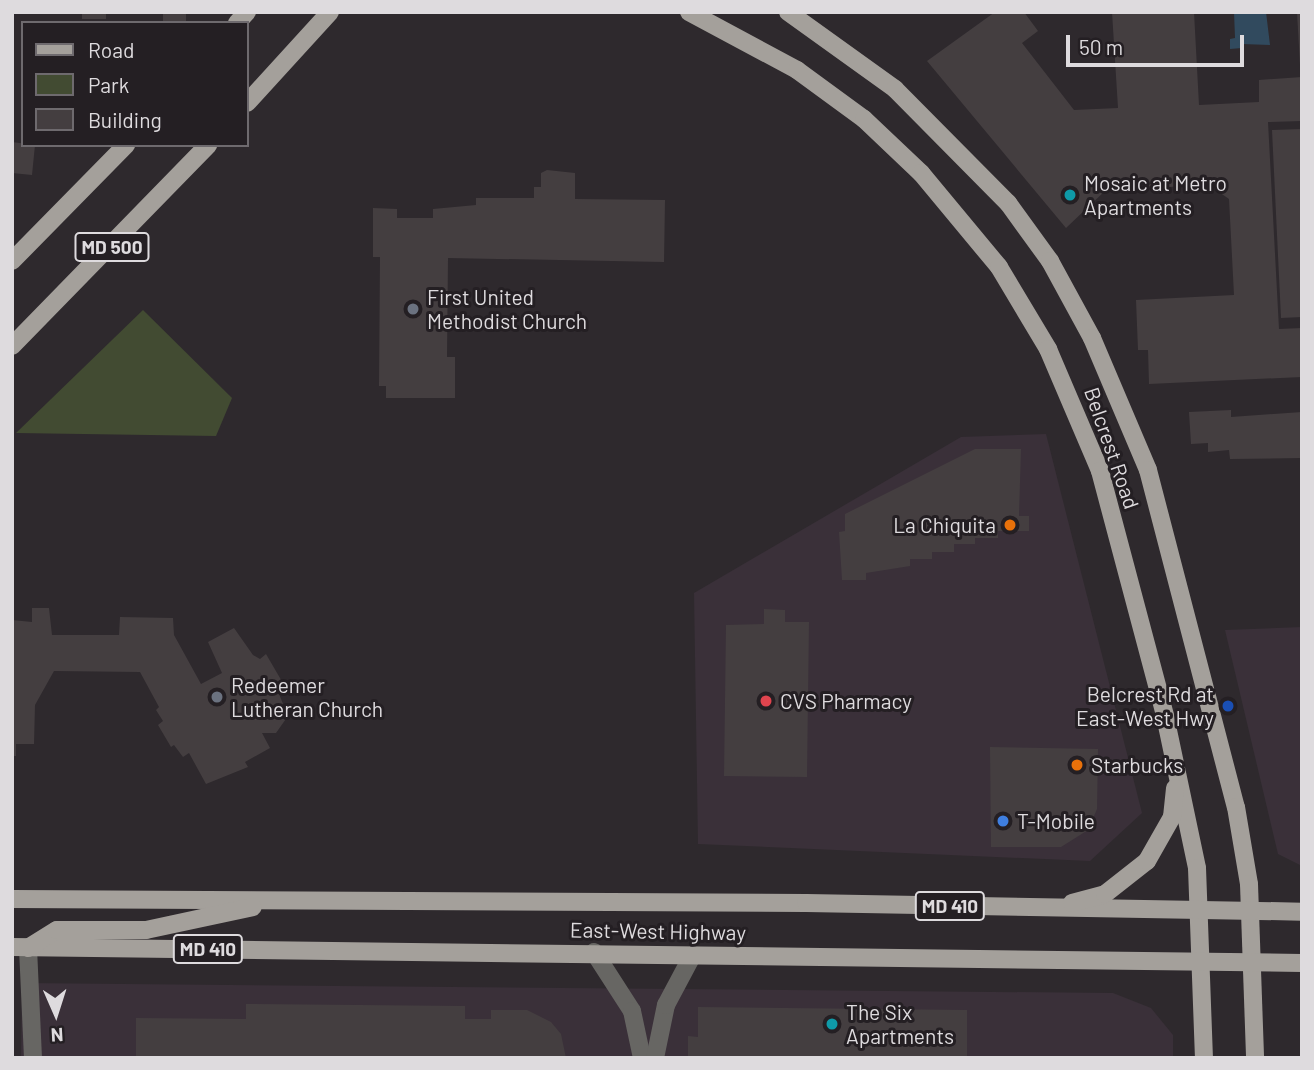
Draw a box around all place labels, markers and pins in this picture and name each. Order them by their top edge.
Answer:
place label: Mosaic at Metro Apartments [1084,170,1227,220]
marker: Mosaic at Metro Apartments [1062,187,1078,203]
place label: First United Methodist Church [427,284,587,334]
marker: First United Methodist Church [405,301,421,317]
place label: La Chiquita [893,512,996,538]
marker: La Chiquita [1002,517,1018,533]
place label: Redeemer Lutheran Church [231,672,383,722]
place label: Belcrest Rd at East-West Hwy [1076,681,1214,731]
place label: CVS Pharmacy [780,688,912,714]
marker: Redeemer Lutheran Church [209,689,225,705]
marker: CVS Pharmacy [758,693,774,709]
marker: Belcrest Rd at East-West Hwy [1220,698,1236,714]
place label: Starbucks [1091,752,1183,778]
marker: Starbucks [1069,757,1085,773]
place label: T-Mobile [1017,808,1095,834]
marker: T-Mobile [995,813,1011,829]
place label: The Six Apartments [846,999,954,1049]
marker: The Six Apartments [824,1016,840,1032]

